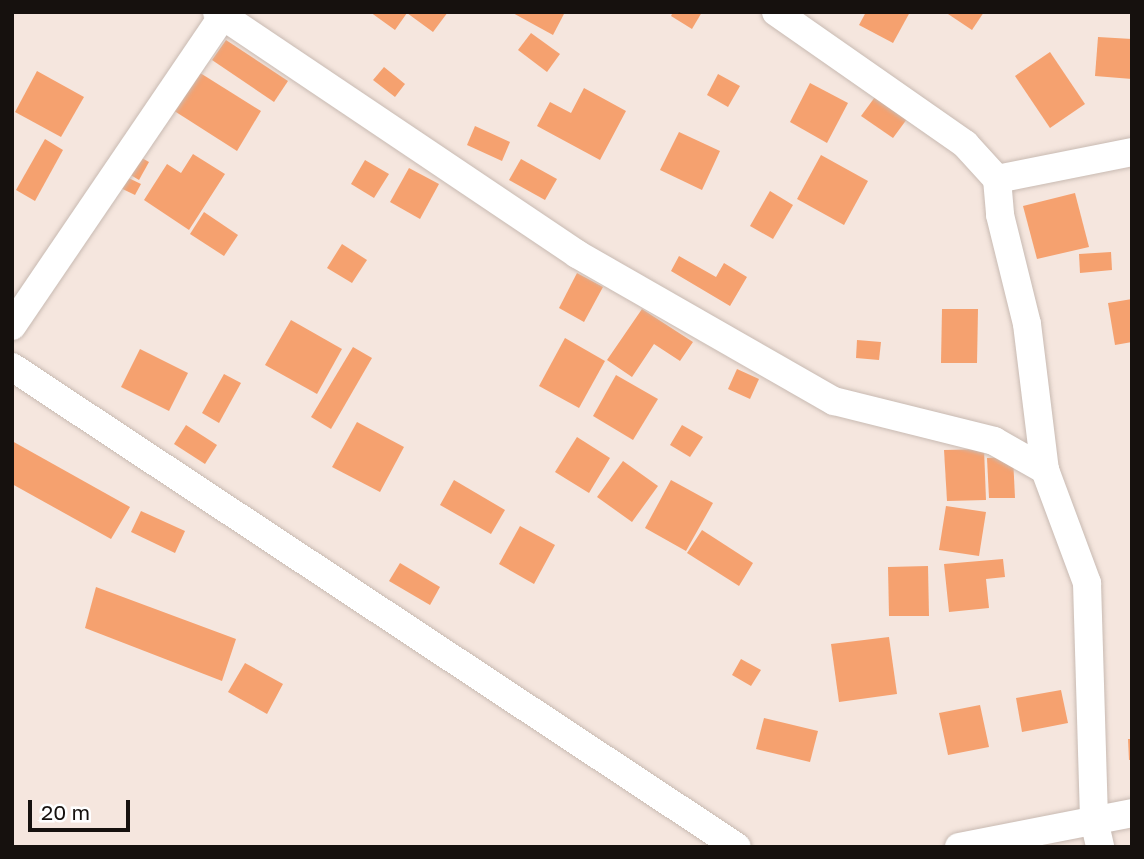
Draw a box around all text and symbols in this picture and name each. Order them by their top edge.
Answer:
scale bar [32,786,133,830]
text: 20 m [41,799,90,825]

